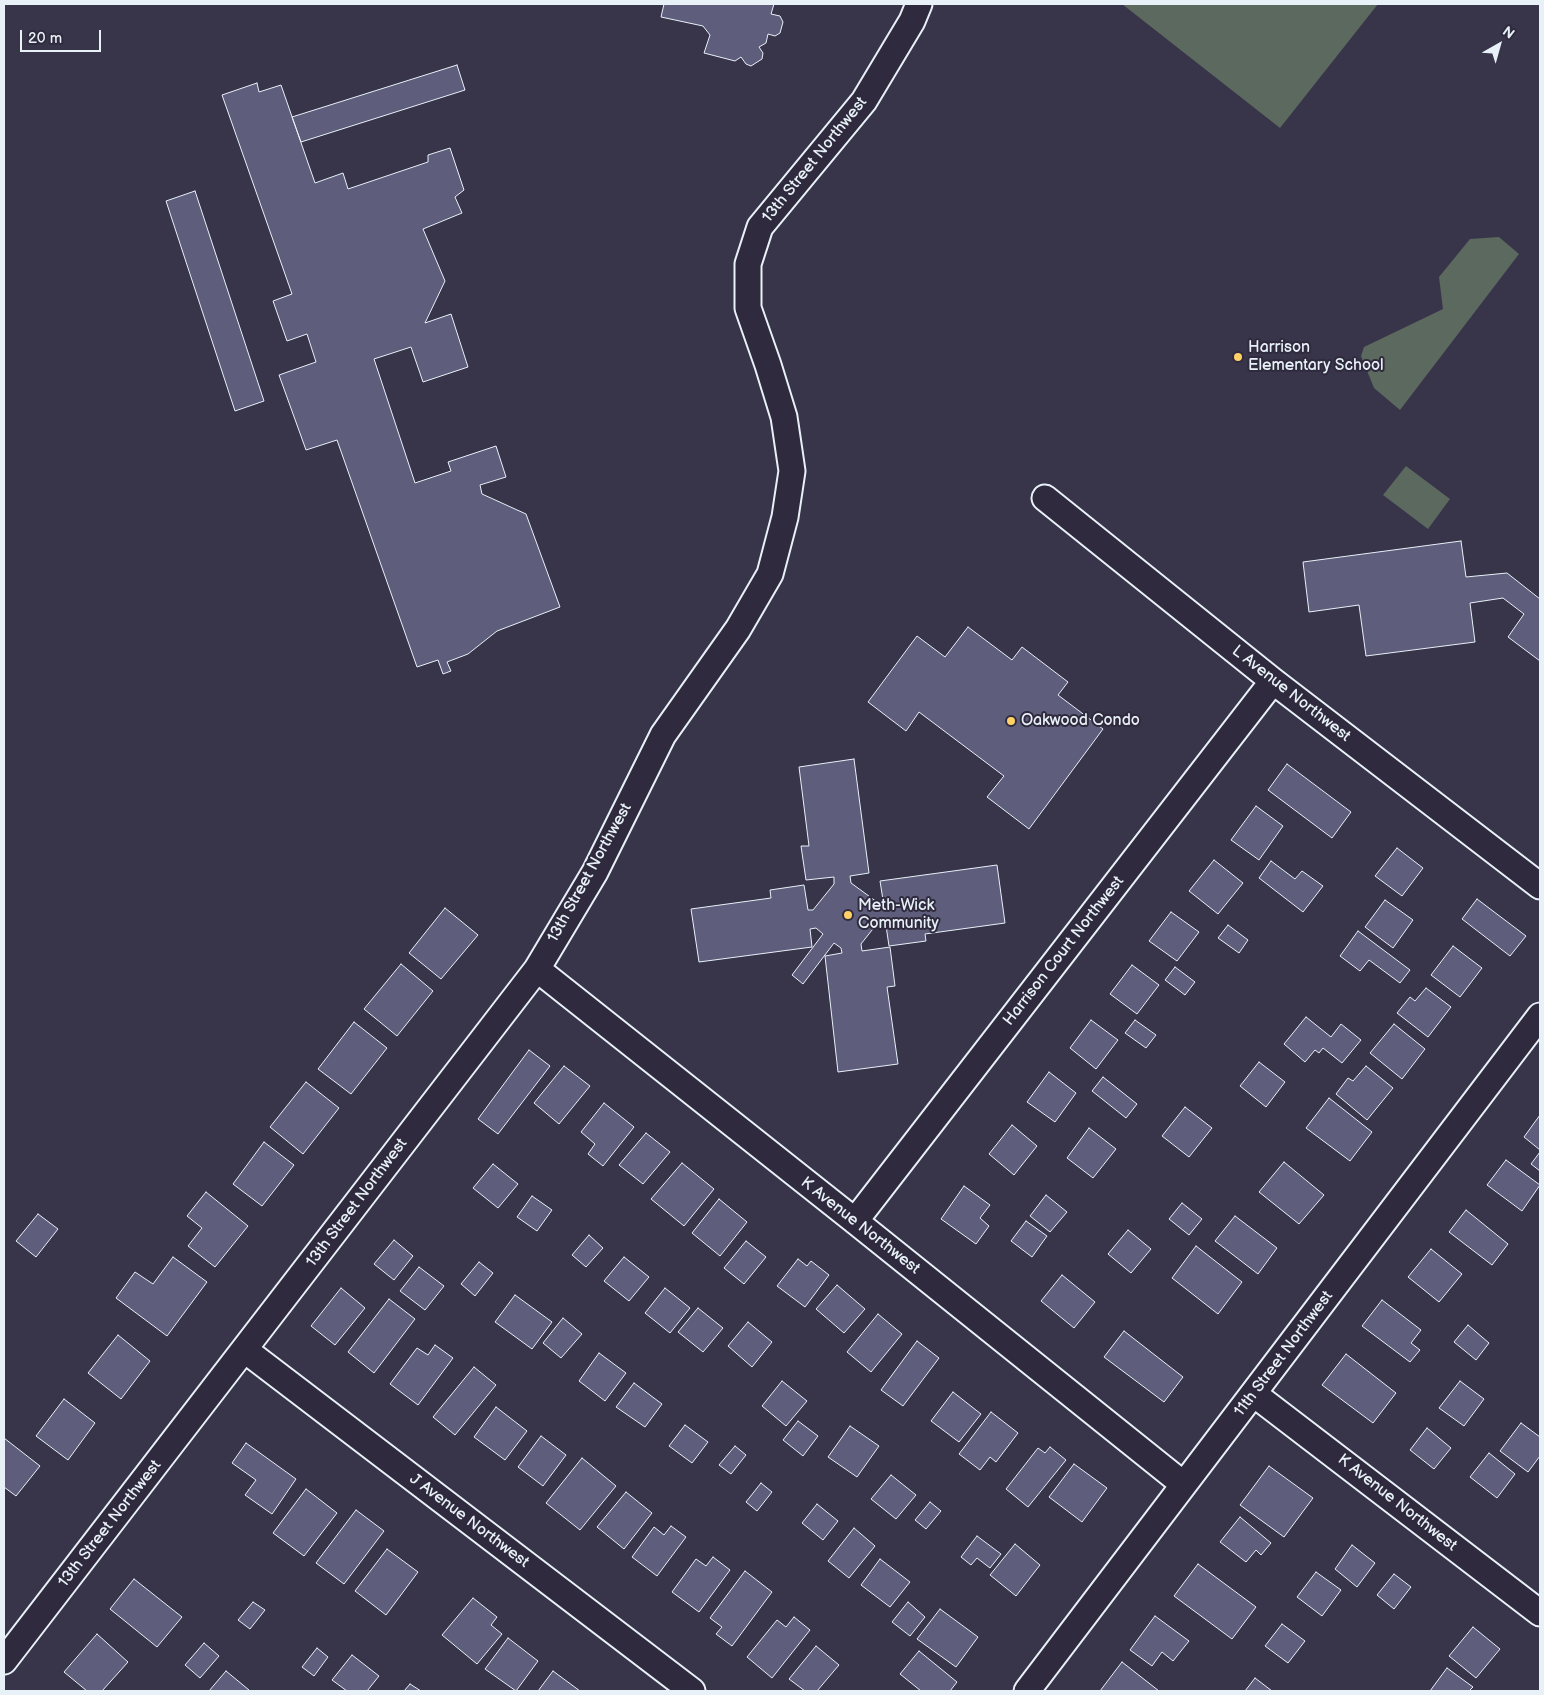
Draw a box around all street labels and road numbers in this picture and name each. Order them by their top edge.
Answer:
street label: 13th Street Northwest [758,93,872,227]
street label: L Avenue Northwest [1228,642,1354,746]
street label: 13th Street Northwest [544,800,636,946]
street label: Harrison Court Northwest [1000,872,1128,1030]
street label: 13th Street Northwest [302,1135,412,1271]
street label: K Avenue Northwest [796,1173,924,1279]
street label: 11th Street Northwest [1230,1287,1338,1421]
street label: K Avenue Northwest [1333,1450,1461,1556]
street label: 13th Street Northwest [54,1457,166,1591]
street label: J Avenue Northwest [405,1470,533,1572]

